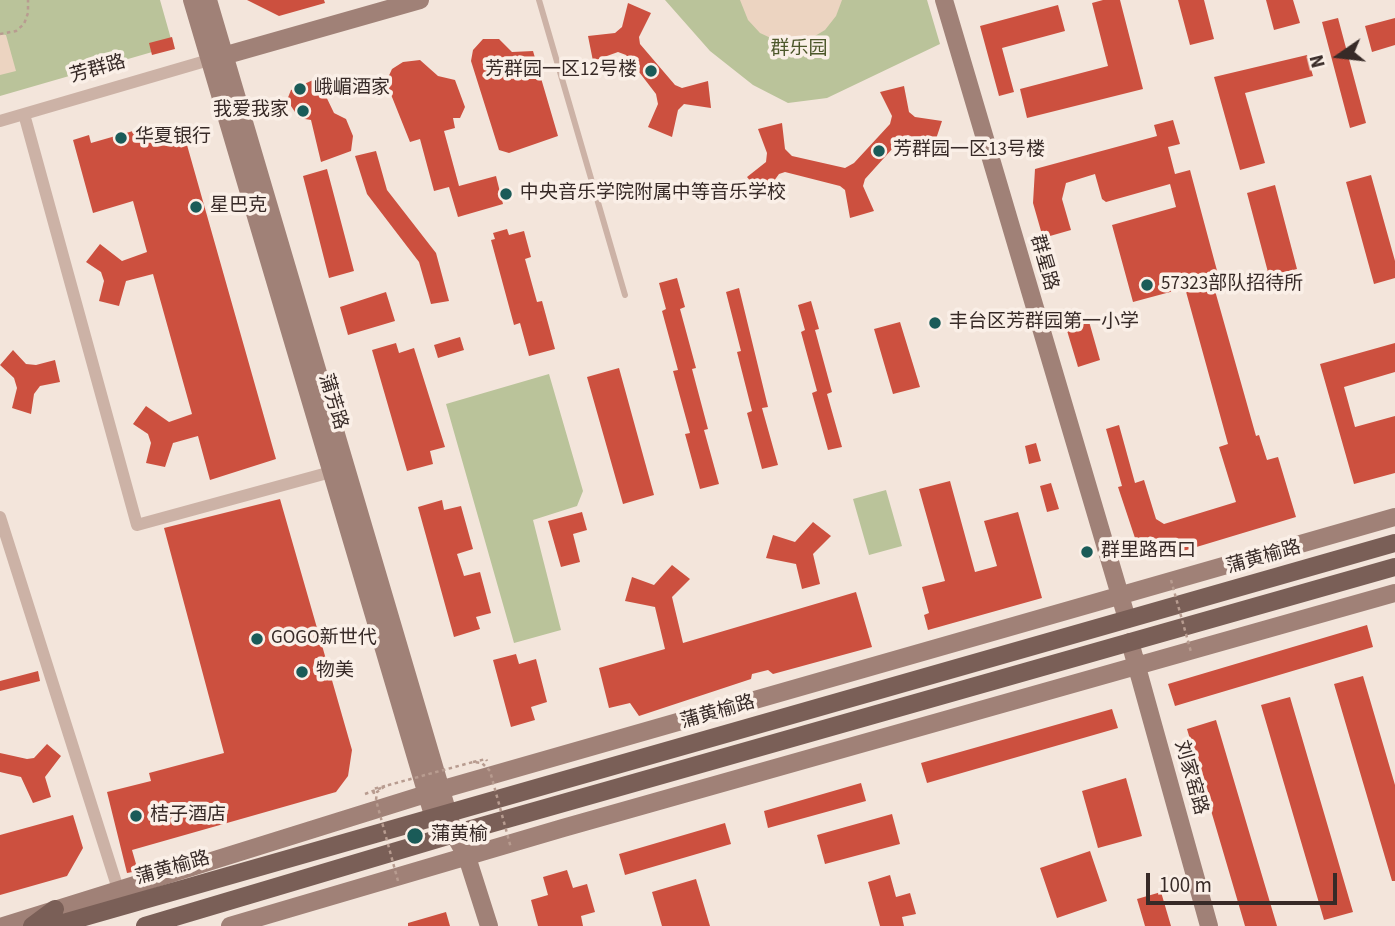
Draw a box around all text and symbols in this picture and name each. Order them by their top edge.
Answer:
north arrow [1304,21,1374,91]
park label: 群乐园 [771,39,827,61]
street label: 芳群路 [67,51,129,89]
text: N [1304,52,1333,71]
place label: 芳群园一区12号楼 [485,60,637,82]
marker: 芳群园一区12号楼 [643,63,659,79]
place label: 峨嵋酒家 [314,78,390,100]
marker: 峨嵋酒家 [292,81,308,97]
place label: 我爱我家 [213,100,289,122]
marker: 我爱我家 [295,103,311,119]
place label: 华夏银行 [135,127,211,149]
marker: 华夏银行 [113,130,129,146]
place label: 芳群园一区13号楼 [893,140,1045,162]
marker: 芳群园一区13号楼 [871,143,887,159]
place label: 中央音乐学院附属中等音乐学校 [520,183,786,205]
marker: 中央音乐学院附属中等音乐学校 [498,186,514,202]
place label: 星巴克 [210,196,267,218]
marker: 星巴克 [188,199,204,215]
street label: 群星路 [1024,232,1062,294]
place label: 57323部队招待所 [1161,274,1303,296]
marker: 57323部队招待所 [1139,277,1155,293]
place label: 丰台区芳群园第一小学 [949,312,1139,334]
marker: 丰台区芳群园第一小学 [927,315,943,331]
street label: 蒲芳路 [313,371,351,433]
street label: 蒲黄榆路 [1224,537,1304,579]
place label: 群里路西口 [1101,541,1196,563]
marker: 群里路西口 [1079,544,1095,560]
place label: GOGO新世代 [271,628,377,650]
marker: GOGO新世代 [249,631,265,647]
place label: 物美 [316,661,354,683]
marker: 物美 [294,664,310,680]
street label: 蒲黄榆路 [678,692,758,734]
street label: 刘家窑路 [1169,738,1211,818]
place label: 桔子酒店 [150,805,226,827]
marker: 桔子酒店 [128,808,144,824]
place label: 蒲黄榆 [431,825,488,847]
marker: 蒲黄榆 [405,826,425,846]
street label: 蒲黄榆路 [133,848,213,890]
scale bar [1150,860,1341,904]
text: 100 m [1159,870,1212,900]

